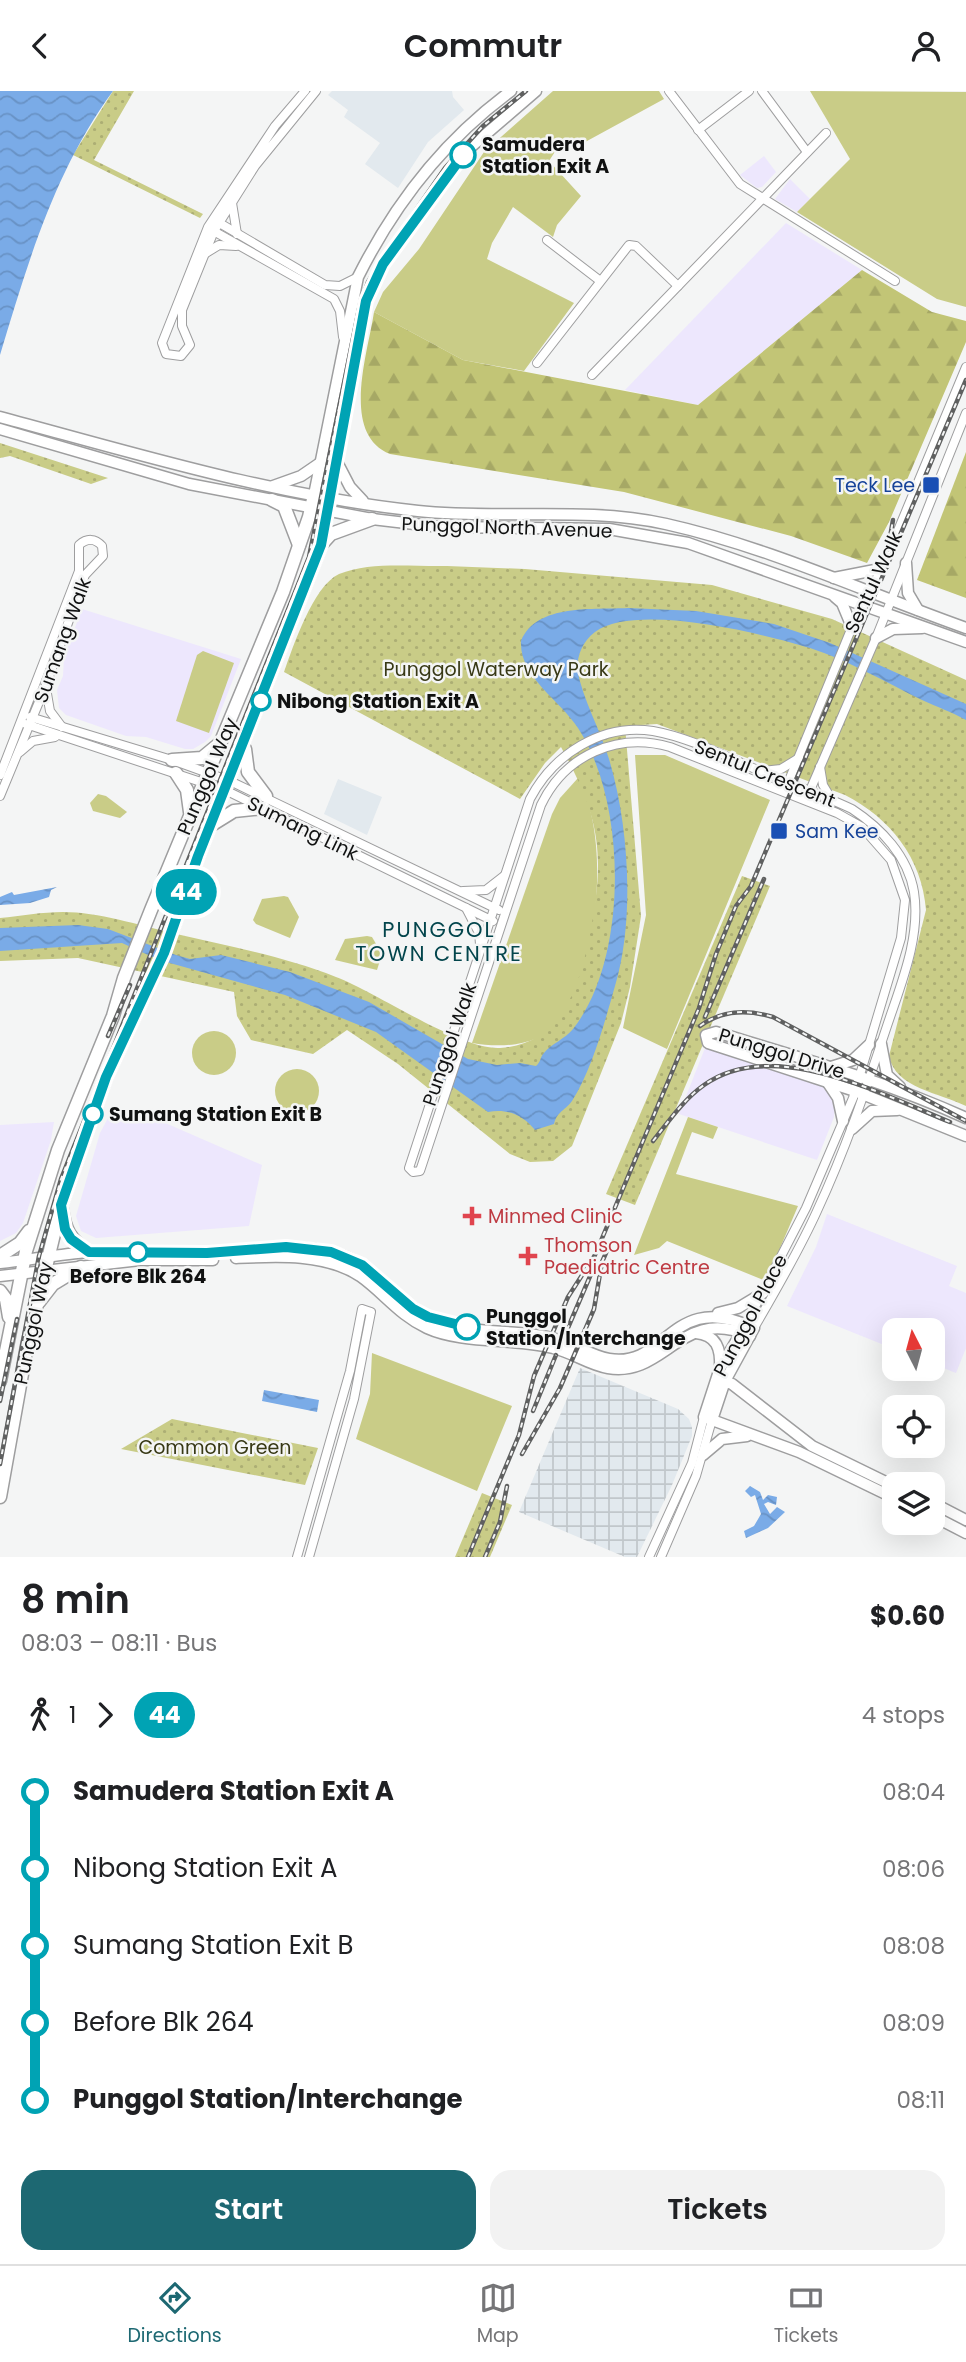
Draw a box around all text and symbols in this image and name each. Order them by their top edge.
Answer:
text: Commutr [404,23,562,68]
icon: back [21,27,59,65]
icon: person [907,27,945,65]
place label: Samudera Station Exit A [482,131,609,180]
marker: Samudera Station Exit A [450,142,476,168]
place label: Teck Lee [835,472,915,499]
marker: Teck Lee [921,475,941,495]
street label: Punggol North Avenue [401,510,613,545]
street label: Sentul Walk [838,527,909,638]
street label: Sumang Walk [27,573,98,707]
park label: Punggol Waterway Park [384,656,609,683]
place label: Nibong Station Exit A [277,688,479,715]
marker: Nibong Station Exit A [251,691,271,711]
street label: Punggol Way [171,713,244,839]
street label: Sentul Crescent [690,733,839,814]
street label: Sumang Link [243,790,363,867]
place label: Sam Kee [795,818,879,845]
marker: Sam Kee [769,821,789,841]
line badge: 44 [154,869,218,915]
text: 44 [170,875,202,908]
district label: PUNGGOL TOWN CENTRE [355,915,523,968]
street label: Punggol Walk [416,979,483,1109]
street label: Punggol Drive [715,1021,848,1085]
place label: Sumang Station Exit B [109,1101,322,1128]
marker: Sumang Station Exit B [83,1104,103,1124]
place label: Minmed Clinic [488,1203,623,1230]
marker: Minmed Clinic [462,1206,482,1226]
place label: Thomson Paediatric Centre [544,1232,710,1281]
marker: Before Blk 264 [128,1242,148,1262]
marker: Thomson Paediatric Centre [518,1246,538,1266]
street label: Punggol Place [707,1249,794,1381]
street label: Punggol Way [7,1259,60,1387]
place label: Before Blk 264 [70,1263,207,1290]
place label: Punggol Station/Interchange [486,1303,686,1352]
marker: Punggol Station/Interchange [454,1314,480,1340]
north arrow [882,1318,945,1381]
map controls [882,1318,945,1535]
button: locate [882,1395,945,1458]
park label: Common Green [139,1434,291,1461]
button: layers [882,1472,945,1535]
text: 8 min [21,1573,130,1626]
text: $0.60 [870,1598,945,1634]
text: 08:03 – 08:11 · Bus [21,1627,217,1659]
icon: walk [21,1696,59,1734]
icon: forward [86,1696,124,1734]
text: 44 [148,1698,181,1731]
text: 1 [69,1699,76,1731]
text: 4 stops [862,1699,945,1731]
text: Samudera Station Exit A [73,1773,394,1809]
text: 08:04 [882,1776,945,1808]
text: Nibong Station Exit A [73,1850,338,1886]
text: 08:06 [882,1853,945,1885]
text: Sumang Station Exit B [73,1927,353,1963]
text: 08:08 [882,1930,945,1962]
text: Before Blk 264 [73,2004,254,2040]
text: 08:09 [882,2007,945,2039]
text: Punggol Station/Interchange [73,2081,463,2117]
text: 08:11 [896,2084,945,2116]
button: Start [21,2170,476,2250]
button: Tickets [490,2170,945,2250]
tab: Directions [127,2279,222,2350]
tab: Map [477,2279,519,2350]
tab: Tickets [774,2279,839,2350]

